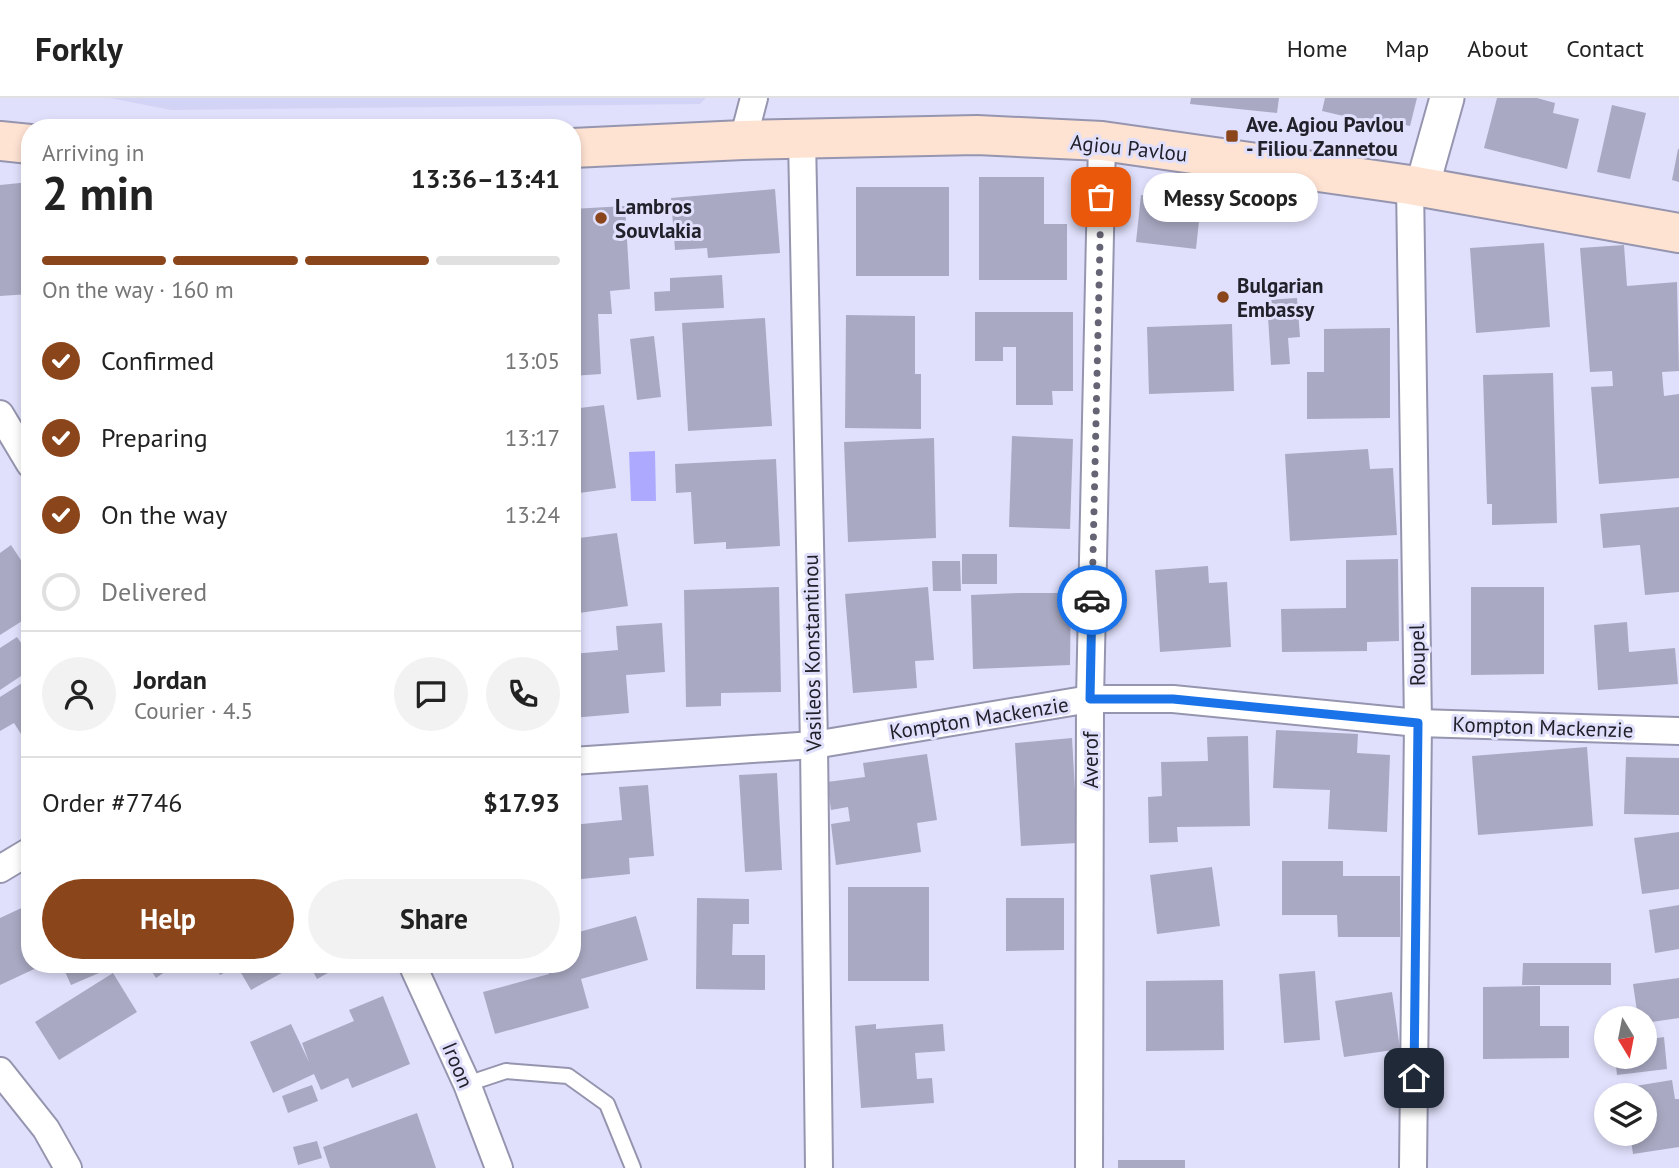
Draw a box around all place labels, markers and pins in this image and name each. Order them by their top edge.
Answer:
place label: Ave. Agiou Pavlou - Filiou Zannetou [1246,111,1404,162]
marker: Ave. Agiou Pavlou - Filiou Zannetou [1224,128,1240,144]
pin [1071,167,1131,227]
callout: Messy Scoops [1143,172,1318,222]
place label: Lambros Souvlakia [615,193,702,244]
marker: Lambros Souvlakia [593,210,609,226]
place label: Bulgarian Embassy [1237,272,1323,323]
marker: Bulgarian Embassy [1215,289,1231,305]
pin [1384,1048,1444,1108]

